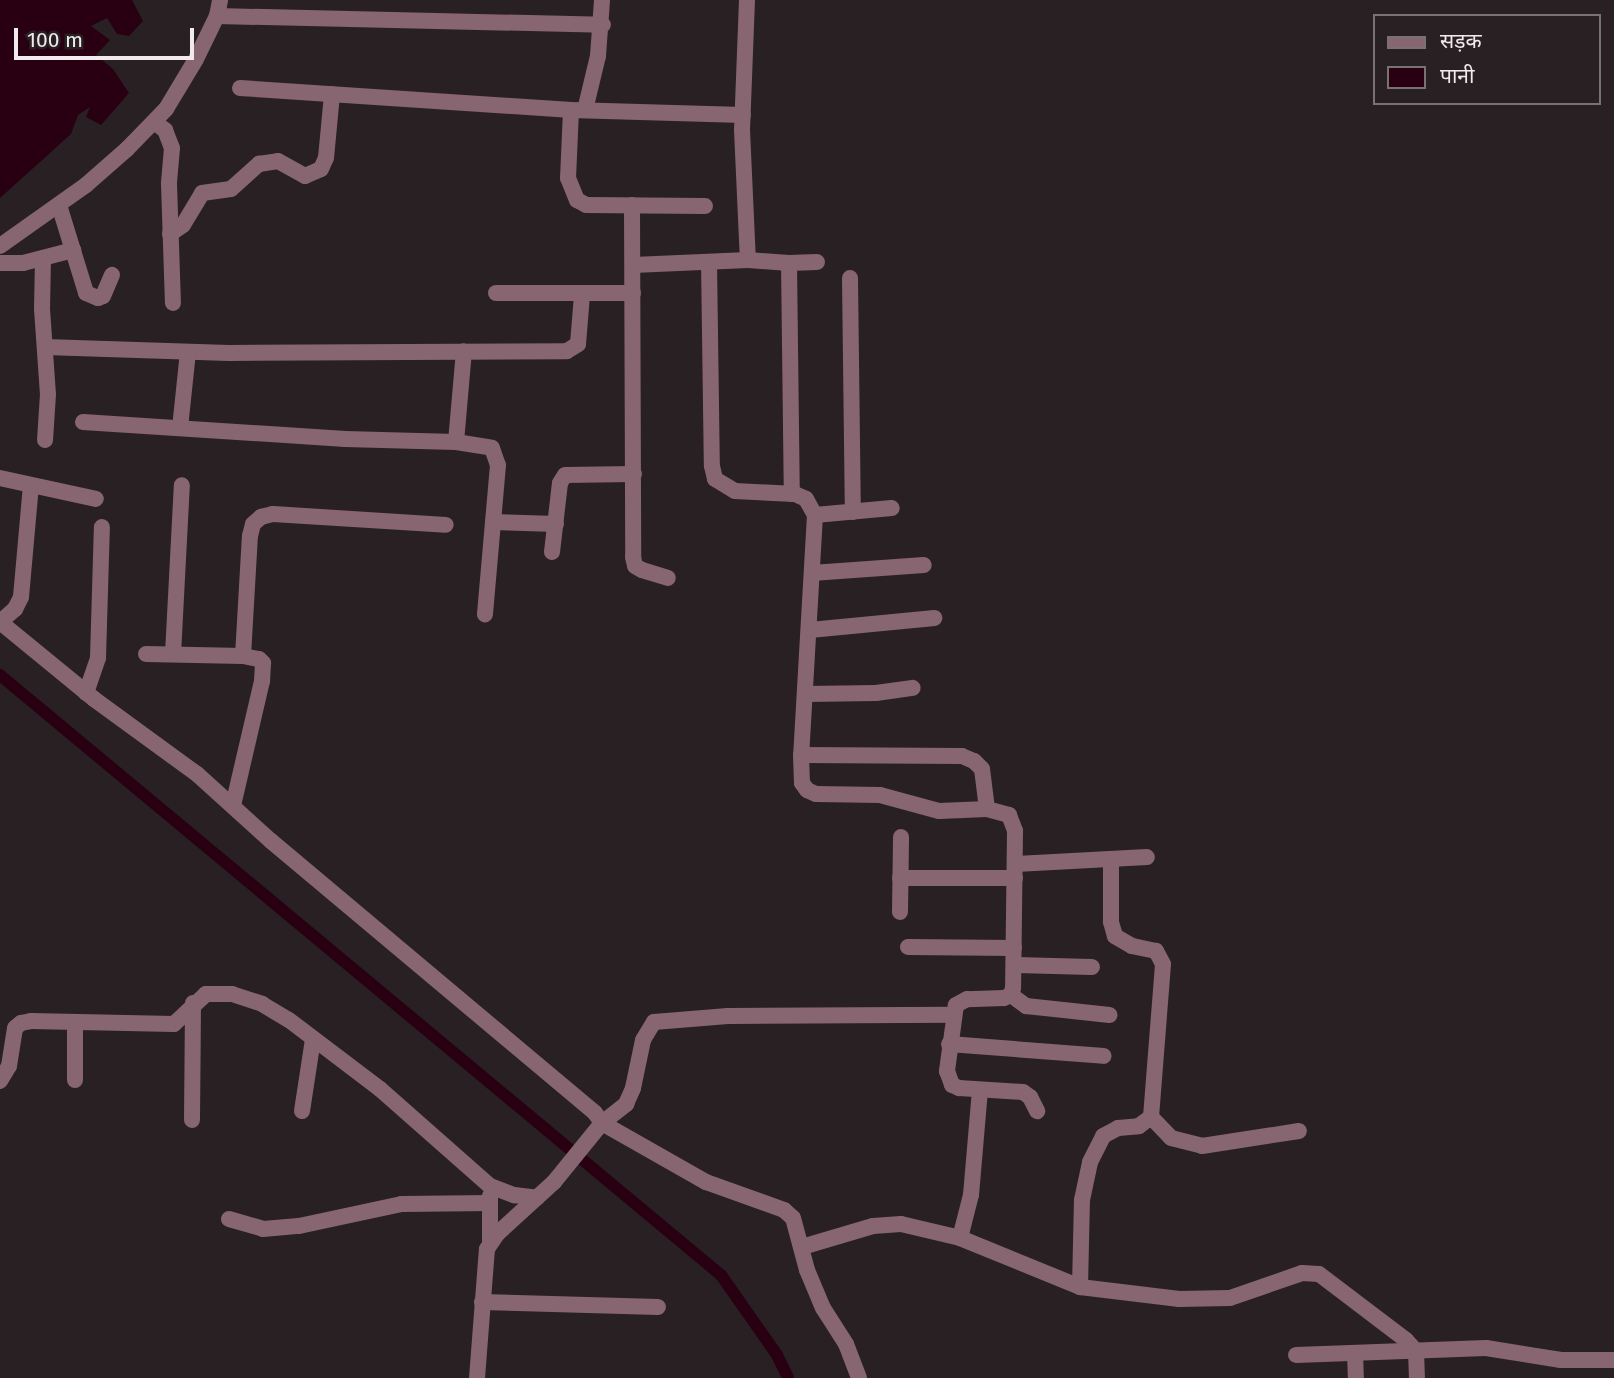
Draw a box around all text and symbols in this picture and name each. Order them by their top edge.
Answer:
scale bar [18,14,198,58]
legend [1372,14,1600,105]
text: 100 m [27,27,83,53]
text: सड़क [1440,28,1482,54]
text: पानी [1440,63,1474,89]

